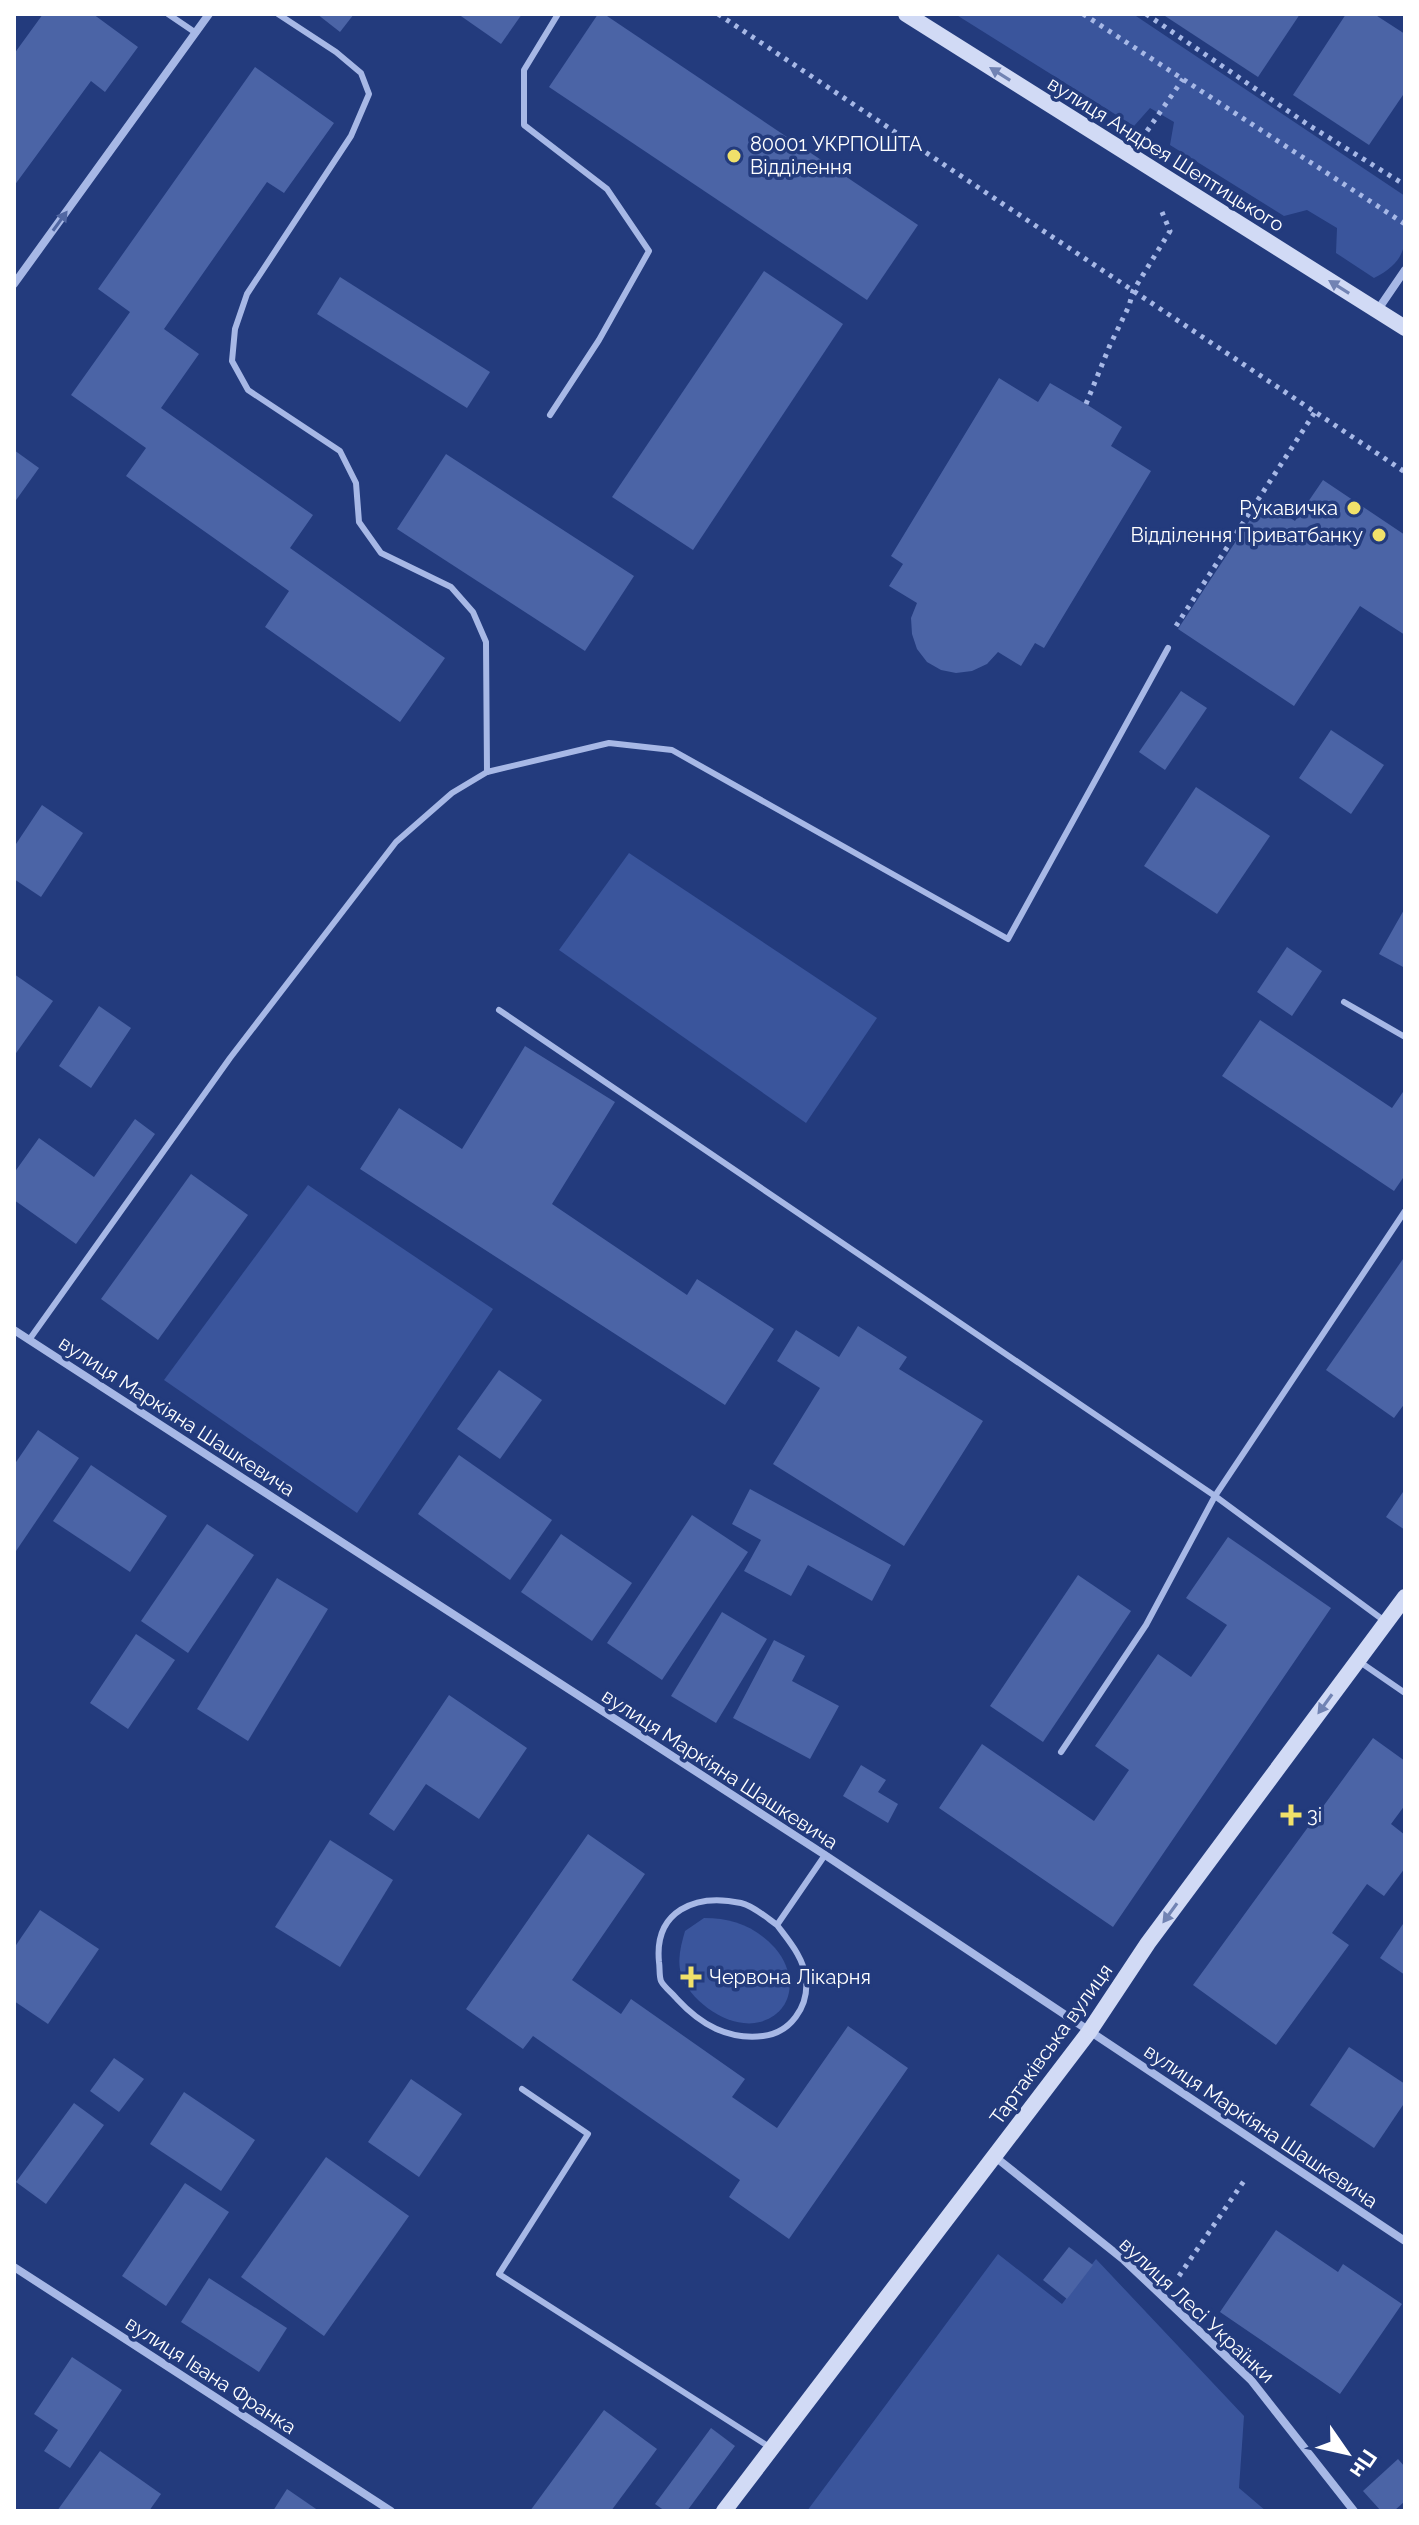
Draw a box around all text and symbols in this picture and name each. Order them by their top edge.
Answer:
one-way arrow [989,68,1011,82]
street label: вулиця Андрея Шептицького [1043,71,1289,237]
place label: 80001 УКРПОШТА Відділення [750,132,923,179]
marker: 80001 УКРПОШТА Відділення [725,147,743,165]
one-way arrow [52,210,68,232]
one-way arrow [1328,280,1350,294]
place label: Рукавичка [1239,496,1338,520]
marker: Рукавичка [1345,499,1363,517]
place label: Відділення Приватбанку [1130,523,1363,547]
marker: Відділення Приватбанку [1370,526,1388,544]
street label: вулиця Маркіяна Шашкевича [54,1331,300,1501]
street label: вулиця Маркіяна Шашкевича [597,1684,843,1854]
one-way arrow [1317,1693,1333,1714]
place label: 3і [1307,1803,1322,1827]
marker: 3і [1282,1806,1300,1824]
one-way arrow [1163,1903,1179,1923]
street label: Тартаківська вулиця [985,1959,1117,2129]
place label: Червона Лікарня [709,1965,871,1989]
marker: Червона Лікарня [680,1966,702,1988]
street label: вулиця Маркіяна Шашкевича [1140,2039,1382,2213]
street label: вулиця Лесі Українки [1115,2232,1279,2388]
street label: вулиця Івана Франка [121,2311,301,2439]
north arrow [1307,2413,1387,2493]
text: Пн [1345,2445,1383,2484]

